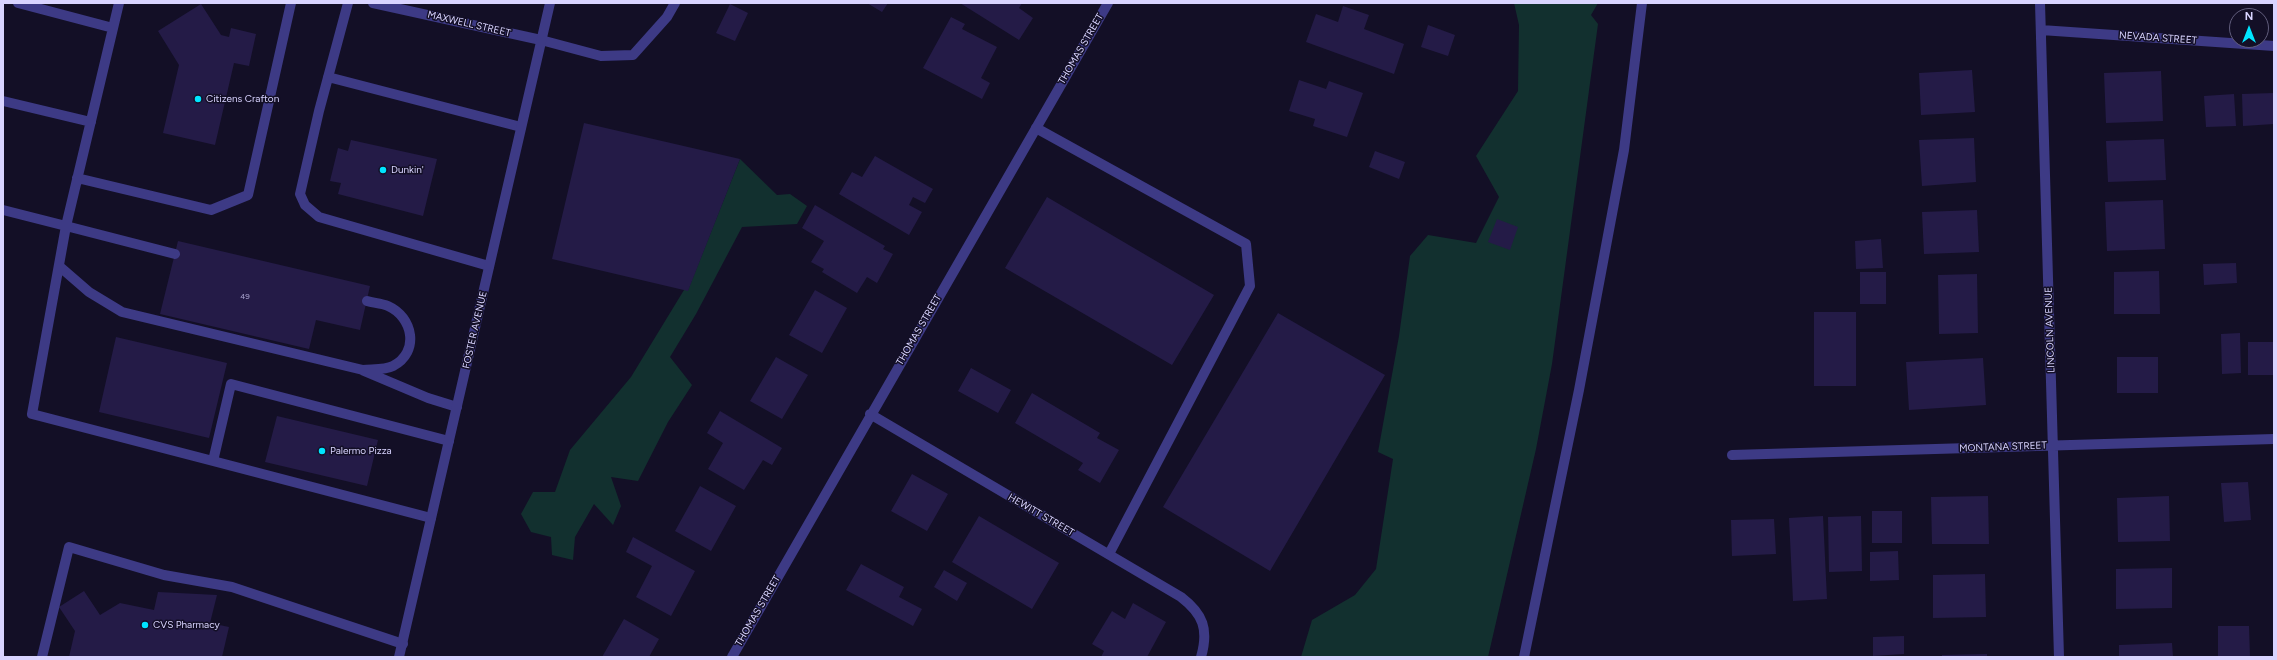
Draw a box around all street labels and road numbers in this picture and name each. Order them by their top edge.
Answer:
street label: MAXWELL STREET [426,9,512,39]
street label: THOMAS STREET [1056,11,1106,87]
street label: NEVADA STREET [2119,29,2197,47]
street label: LINCOLN AVENUE [2043,287,2057,373]
street label: FOSTER AVENUE [460,290,490,370]
street label: THOMAS STREET [894,292,944,368]
street label: MONTANA STREET [1959,439,2047,455]
street label: HEWITT STREET [1006,491,1076,539]
street label: THOMAS STREET [733,573,783,649]

